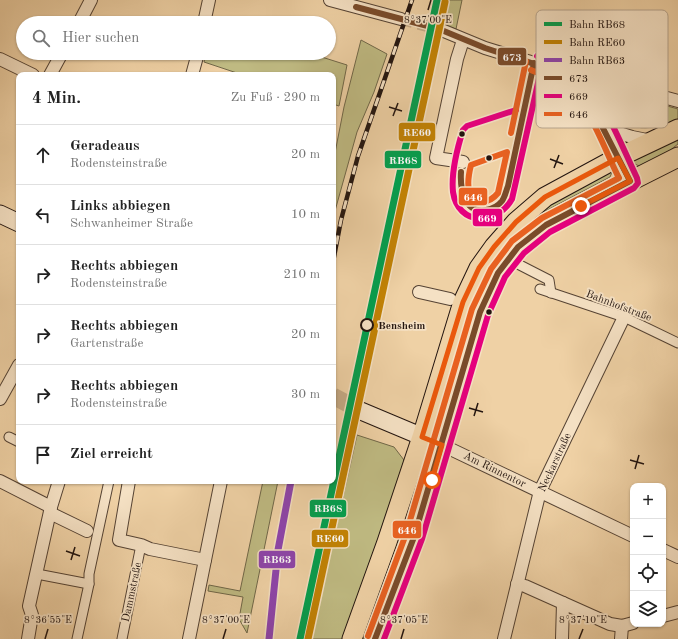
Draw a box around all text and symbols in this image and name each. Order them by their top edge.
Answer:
legend [536,10,668,128]
text: 8°37'00"E [404,15,452,25]
search box [16,16,336,60]
text: Bahn RB68 [569,20,625,31]
icon: search [30,27,52,49]
text: Hier suchen [62,31,139,46]
text: Bahn RE60 [569,38,625,49]
line badge: 673 [497,47,527,66]
text: 673 [502,53,522,64]
text: Bahn RB63 [569,56,625,67]
text: 673 [569,74,588,85]
text: 4 Min. [32,90,81,107]
text: Zu Fuß · 290 m [231,91,320,104]
text: 669 [569,92,588,103]
text: 646 [569,110,588,121]
line badge: RE60 [398,122,436,142]
text: RE60 [403,128,431,139]
unlabelled marker [457,129,467,139]
text: Geradeaus [70,139,139,154]
icon: ahead [32,144,54,166]
text: 20 m [291,148,320,161]
line badge: RB68 [384,150,422,169]
unlabelled marker [484,153,494,163]
text: RB68 [389,156,417,167]
text: Rodensteinstraße [70,157,167,170]
line badge: 646 [458,187,488,206]
text: 646 [463,193,483,204]
route end [572,197,590,215]
text: Links abbiegen [70,199,171,214]
icon: left [32,204,54,226]
text: 10 m [291,208,320,221]
line badge: 669 [472,208,503,227]
text: 669 [477,214,497,225]
text: Schwanheimer Straße [70,217,193,230]
text: Rechts abbiegen [70,259,178,274]
icon: right [32,264,54,286]
text: 210 m [283,268,320,281]
text: Rodensteinstraße [70,277,167,290]
street label: Bahnhofstraße [584,289,653,324]
unlabelled marker [484,307,494,317]
marker: Bensheim [360,318,374,332]
text: Rechts abbiegen [70,319,178,334]
place label: Bensheim [378,321,425,332]
icon: right [32,324,54,346]
text: 20 m [291,328,320,341]
text: Gartenstraße [70,337,143,350]
text: Rechts abbiegen [70,379,178,394]
icon: right [32,384,54,406]
text: 30 m [291,388,320,401]
text: Rodensteinstraße [70,397,167,410]
street label: Neckarstraße [537,432,574,494]
icon: arrive [32,444,54,466]
text: Ziel erreicht [70,447,153,462]
street label: Am Rinnentor [461,451,528,490]
route start [423,471,441,489]
map controls [630,483,666,627]
button: + [630,483,666,519]
line badge: RB68 [309,499,347,518]
text: RB68 [314,504,342,515]
button: − [630,519,666,555]
line badge: 646 [392,520,422,539]
text: 646 [397,526,417,537]
line badge: RE60 [311,529,349,548]
text: RE60 [316,534,344,545]
line badge: RB63 [258,550,296,569]
text: RB63 [263,555,291,566]
button: locate [630,555,666,591]
street label: Dammstraße [121,561,144,623]
button: layers [630,591,666,627]
text: 8°36'55"E [24,615,72,625]
text: 8°37'00"E [202,615,250,625]
text: 8°37'05"E [380,615,428,625]
text: 8°37'10"E [559,615,607,625]

